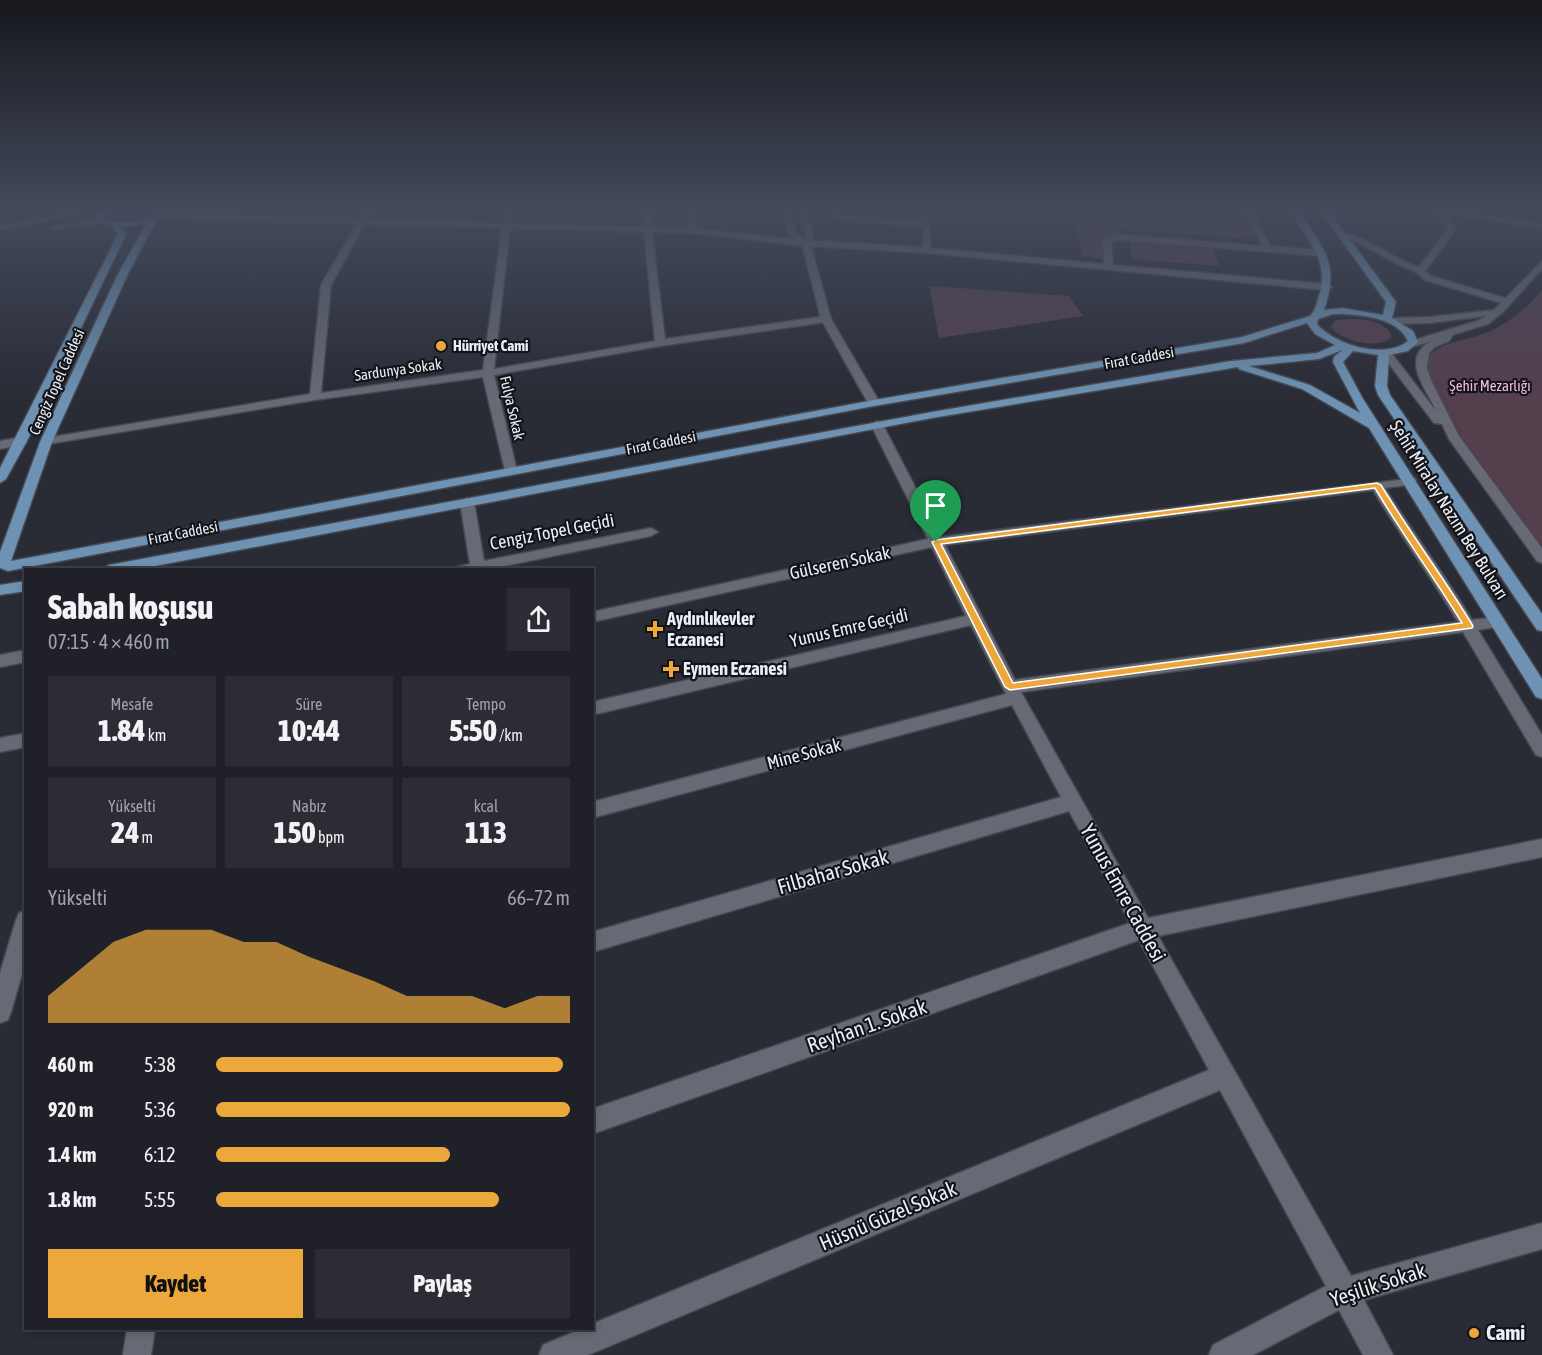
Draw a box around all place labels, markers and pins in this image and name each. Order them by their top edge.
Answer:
place label: Hürriyet Cami [453,337,528,354]
marker: Hürriyet Cami [434,339,448,353]
pin [910,480,961,542]
place label: Aydınlıkevler Eczanesi [666,608,755,650]
marker: Aydınlıkevler Eczanesi [648,622,662,636]
place label: Eymen Eczanesi [683,658,787,679]
marker: Eymen Eczanesi [664,662,678,676]
place label: Cami [1486,1320,1525,1344]
marker: Cami [1467,1326,1481,1340]

